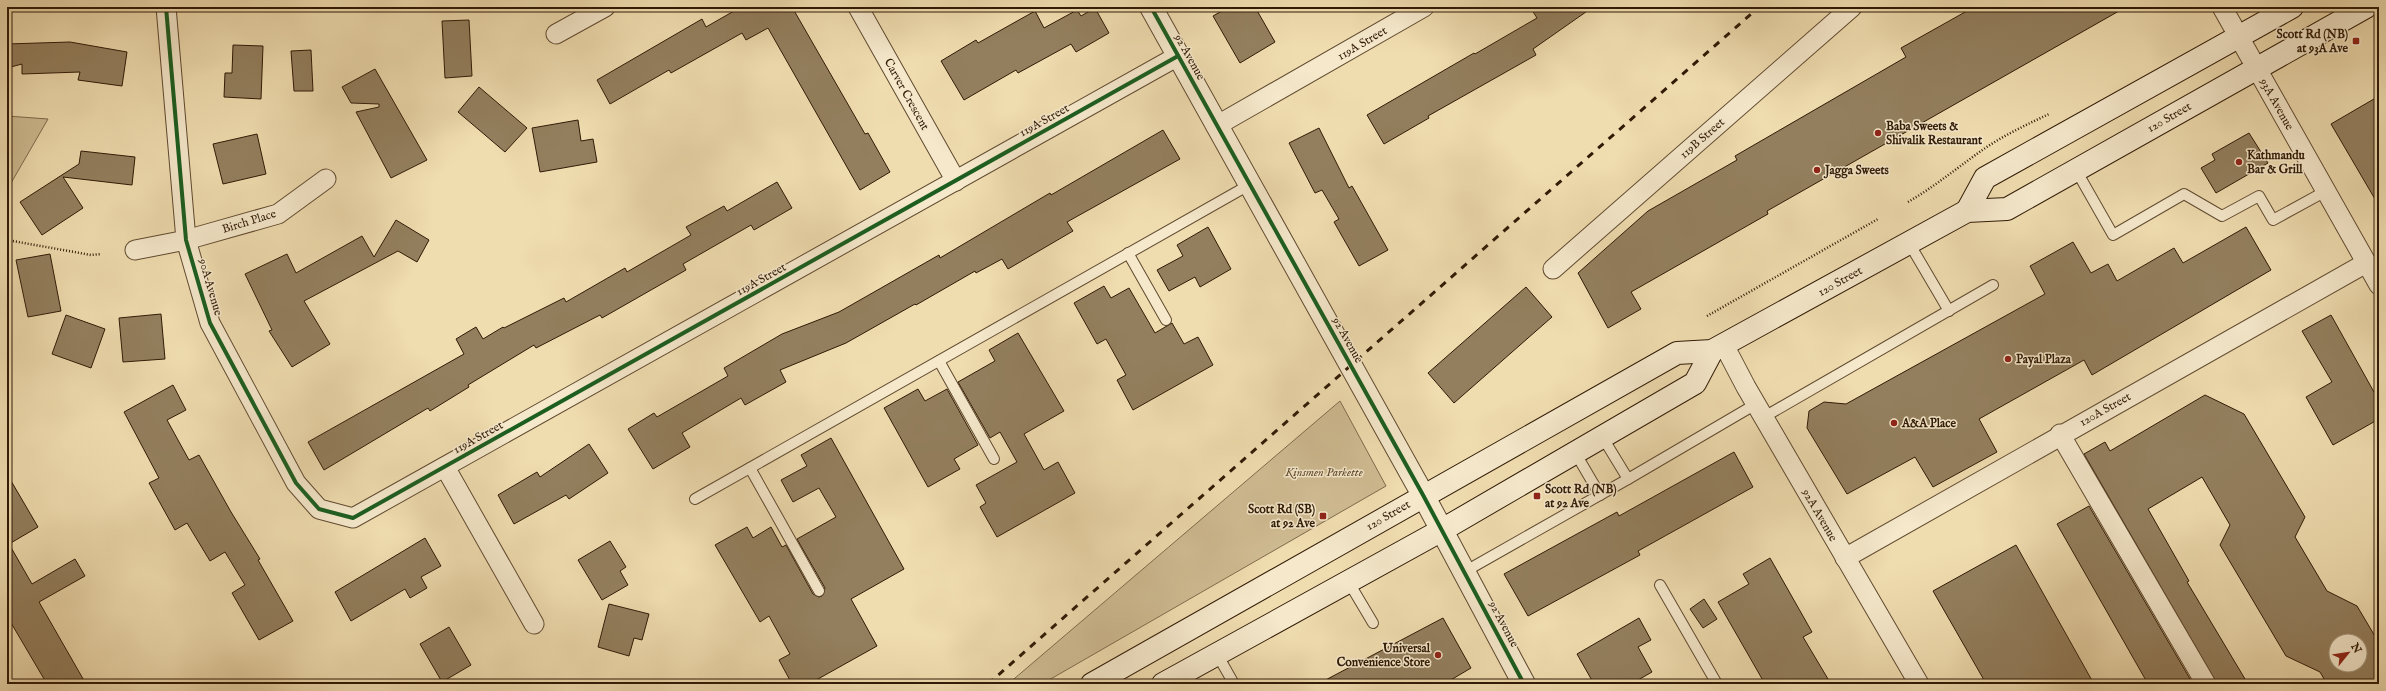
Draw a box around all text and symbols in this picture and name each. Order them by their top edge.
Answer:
street label: 119A Street [1335,23,1390,64]
place label: Scott Rd (NB) at 93A Ave [2277,27,2348,56]
street label: 92 Avenue [1170,31,1209,83]
marker: Scott Rd (NB) at 93A Ave [2351,36,2361,46]
street label: Carver Crescent [881,56,932,133]
street label: 93A Avenue [2256,75,2297,133]
street label: 120 Street [2145,99,2194,136]
street label: 119A Street [1017,101,1072,140]
street label: 119B Street [1677,115,1728,162]
place label: Baba Sweets & Shivalik Restaurant [1886,119,1983,148]
marker: Baba Sweets & Shivalik Restaurant [1873,128,1883,138]
place label: Kathmandu Bar & Grill [2247,148,2306,177]
marker: Kathmandu Bar & Grill [2234,157,2244,167]
place label: Jagga Sweets [1823,163,1890,179]
marker: Jagga Sweets [1812,165,1822,175]
street label: Birch Place [220,206,278,237]
street label: 90A Avenue [195,256,226,318]
street label: 119A Street [734,260,789,299]
street label: 120 Street [1815,263,1865,300]
street label: 92 Avenue [1328,314,1367,366]
place label: Payal Plaza [2016,352,2072,368]
marker: Payal Plaza [2003,354,2013,364]
street label: 120A Street [2077,389,2134,430]
place label: A&A Place [1901,416,1956,431]
street label: 119A Street [451,418,506,457]
marker: A&A Place [1889,418,1899,428]
park label: Kinsmen Parkette [1284,465,1363,480]
place label: Scott Rd (NB) at 92 Ave [1545,482,1617,511]
street label: 92A Avenue [1798,485,1841,545]
marker: Scott Rd (NB) at 92 Ave [1532,491,1542,501]
street label: 120 Street [1364,497,1413,534]
place label: Scott Rd (SB) at 92 Ave [1248,502,1315,531]
marker: Scott Rd (SB) at 92 Ave [1318,511,1328,521]
street label: 92 Avenue [1485,598,1522,650]
north arrow [2328,633,2368,673]
text: N [2347,640,2364,657]
place label: Universal Convenience Store [1337,641,1431,670]
marker: Universal Convenience Store [1433,650,1443,660]

